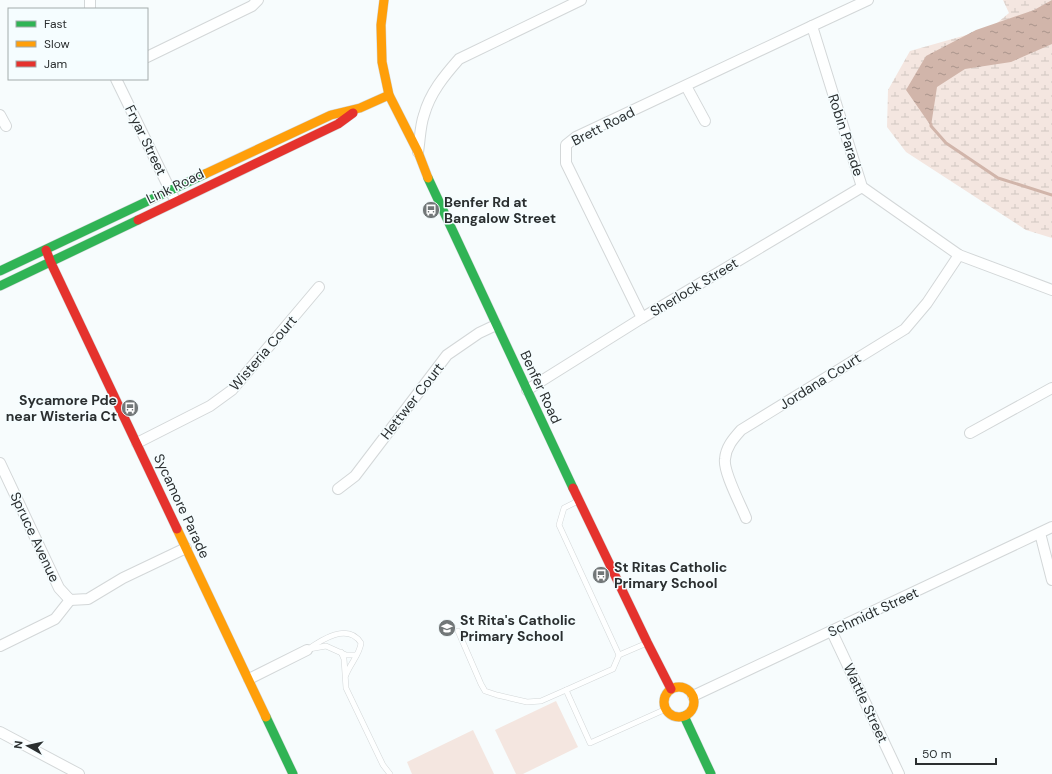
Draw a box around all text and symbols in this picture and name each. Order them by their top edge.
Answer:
legend [8,8,148,80]
text: Fast [44,16,67,32]
text: Slow [44,36,70,52]
text: Jam [44,56,67,72]
street label: Robin Parade [824,92,868,178]
street label: Fryar Street [121,102,171,178]
street label: Brett Road [568,102,638,150]
street label: Link Road [143,164,207,208]
place label: Benfer Rd at Bangalow Street [444,193,556,227]
bus stop icon: Benfer Rd at Bangalow Street [421,200,441,220]
street label: Sherlock Street [647,254,741,320]
street label: Wisteria Court [225,312,301,394]
street label: Benfer Road [516,348,566,426]
street label: Jordana Court [776,349,864,413]
street label: Hettwer Court [376,359,448,443]
place label: Sycamore Pde near Wisteria Ct [6,391,117,425]
bus stop icon: Sycamore Pde near Wisteria Ct [120,398,140,418]
street label: Sycamore Parade [150,451,214,561]
street label: Spruce Avenue [6,489,64,585]
place label: St Ritas Catholic Primary School [614,558,727,592]
bus stop icon: St Ritas Catholic Primary School [591,565,611,585]
street label: Schmidt Street [825,583,921,641]
place label: St Rita's Catholic Primary School [460,611,576,645]
school or university icon: St Rita's Catholic Primary School [437,618,457,638]
street label: Wattle Street [840,660,892,746]
north arrow [8,726,48,766]
text: N [11,740,26,750]
scale bar [916,740,996,766]
text: 50 m [922,746,951,762]

